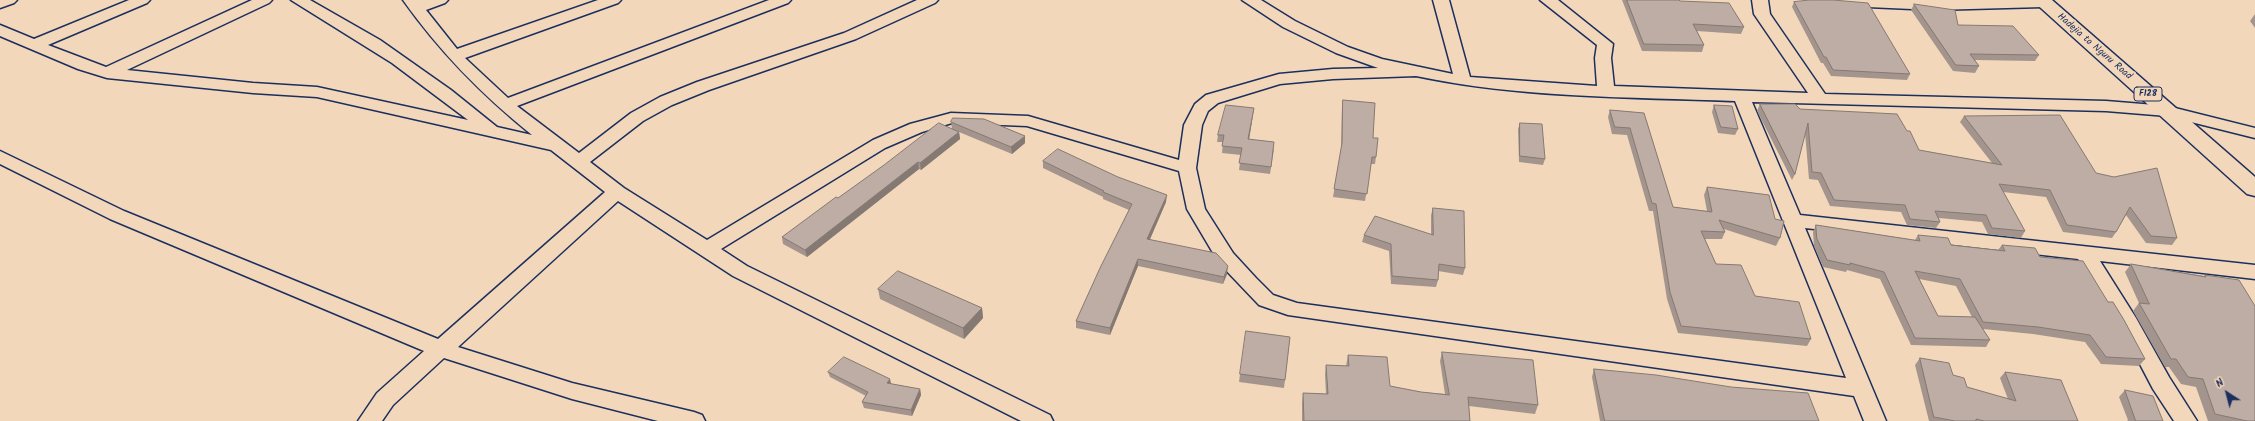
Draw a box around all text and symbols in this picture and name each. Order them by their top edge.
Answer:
street label: Hadejia to Nguru Road [2054,11,2134,83]
road number: F128 [2134,87,2162,101]
north arrow [2207,373,2247,413]
text: N [2212,374,2228,393]

